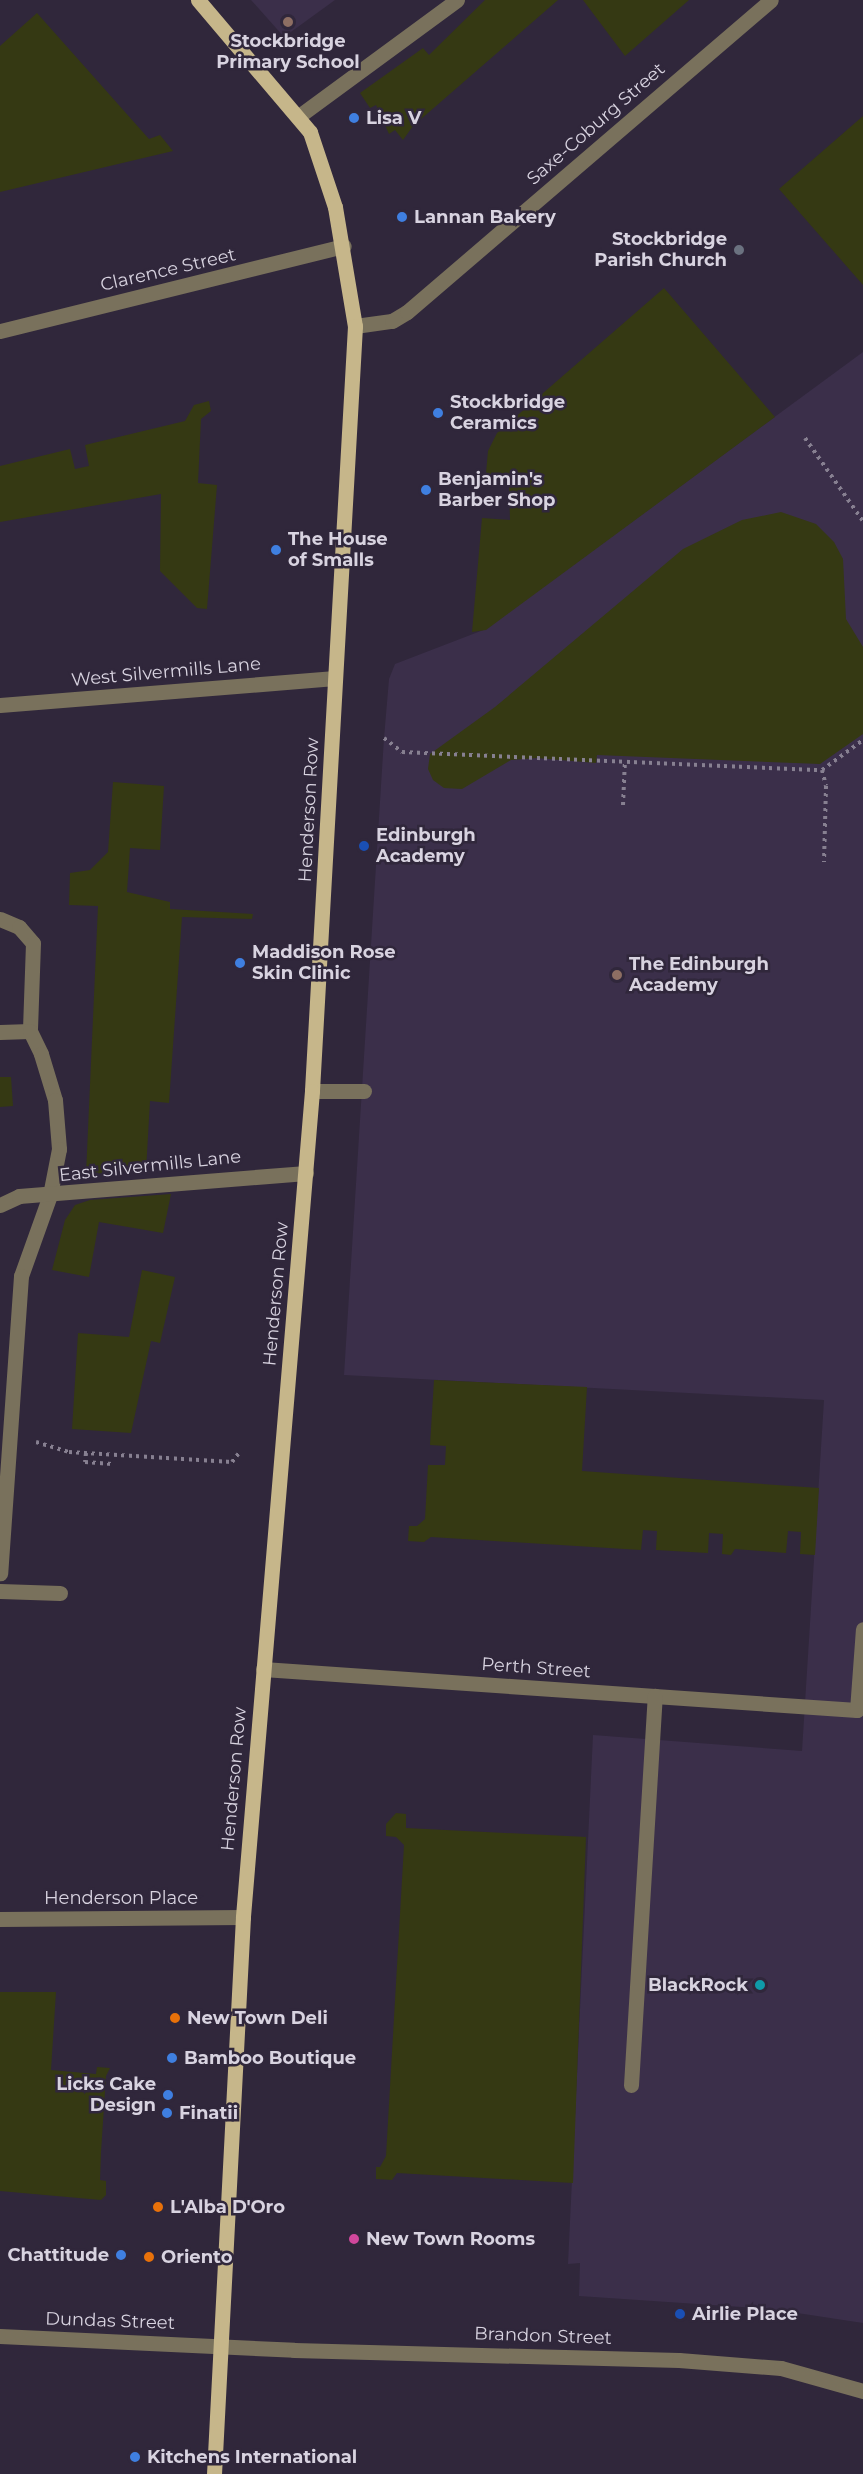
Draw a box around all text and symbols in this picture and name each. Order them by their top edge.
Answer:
marker: Stockbridge Primary School [281,15,295,29]
place label: Stockbridge Primary School [216,31,360,74]
street label: Saxe-Coburg Street [523,58,669,190]
place label: Lisa V [366,107,421,129]
marker: Lisa V [347,111,361,125]
place label: Lannan Bakery [414,206,556,228]
marker: Lannan Bakery [395,210,409,224]
place label: Stockbridge Parish Church [594,229,727,272]
marker: Stockbridge Parish Church [732,243,746,257]
street label: Clarence Street [98,244,238,296]
place label: Stockbridge Ceramics [450,392,565,434]
marker: Stockbridge Ceramics [431,406,445,420]
place label: Benjamin's Barber Shop [438,469,555,512]
marker: Benjamin's Barber Shop [419,483,433,497]
place label: The House of Smalls [288,529,388,572]
marker: The House of Smalls [269,543,283,557]
street label: West Silvermills Lane [70,653,262,691]
street label: Henderson Row [294,737,324,883]
place label: Edinburgh Academy [376,825,476,868]
marker: Edinburgh Academy [357,839,371,853]
place label: Maddison Rose Skin Clinic [252,942,396,984]
place label: The Edinburgh Academy [629,954,769,996]
marker: Maddison Rose Skin Clinic [233,956,247,970]
marker: The Edinburgh Academy [610,968,624,982]
street label: East Silvermills Lane [58,1146,242,1186]
street label: Henderson Row [259,1221,293,1367]
street label: Perth Street [481,1653,591,1683]
street label: Henderson Row [217,1706,251,1852]
street label: Henderson Place [44,1887,198,1909]
place label: BlackRock [648,1974,748,1996]
marker: BlackRock [753,1978,767,1992]
place label: New Town Deli [187,2007,328,2029]
marker: New Town Deli [168,2011,182,2025]
place label: Bamboo Boutique [184,2047,356,2069]
marker: Bamboo Boutique [165,2051,179,2065]
place label: Licks Cake Design [56,2074,156,2116]
marker: Licks Cake Design [161,2088,175,2102]
place label: Finatii [179,2102,238,2124]
marker: Finatii [160,2106,174,2120]
place label: L'Alba D'Oro [170,2196,285,2218]
marker: L'Alba D'Oro [151,2200,165,2214]
place label: New Town Rooms [366,2228,535,2250]
marker: New Town Rooms [347,2232,361,2246]
place label: Chattitude [8,2244,109,2266]
place label: Oriento [161,2246,232,2268]
marker: Chattitude [114,2248,128,2262]
marker: Oriento [142,2250,156,2264]
place label: Airlie Place [692,2303,798,2325]
marker: Airlie Place [673,2307,687,2321]
street label: Dundas Street [45,2308,175,2334]
street label: Brandon Street [474,2323,612,2349]
place label: Kitchens International [147,2446,357,2468]
marker: Kitchens International [128,2450,142,2464]

